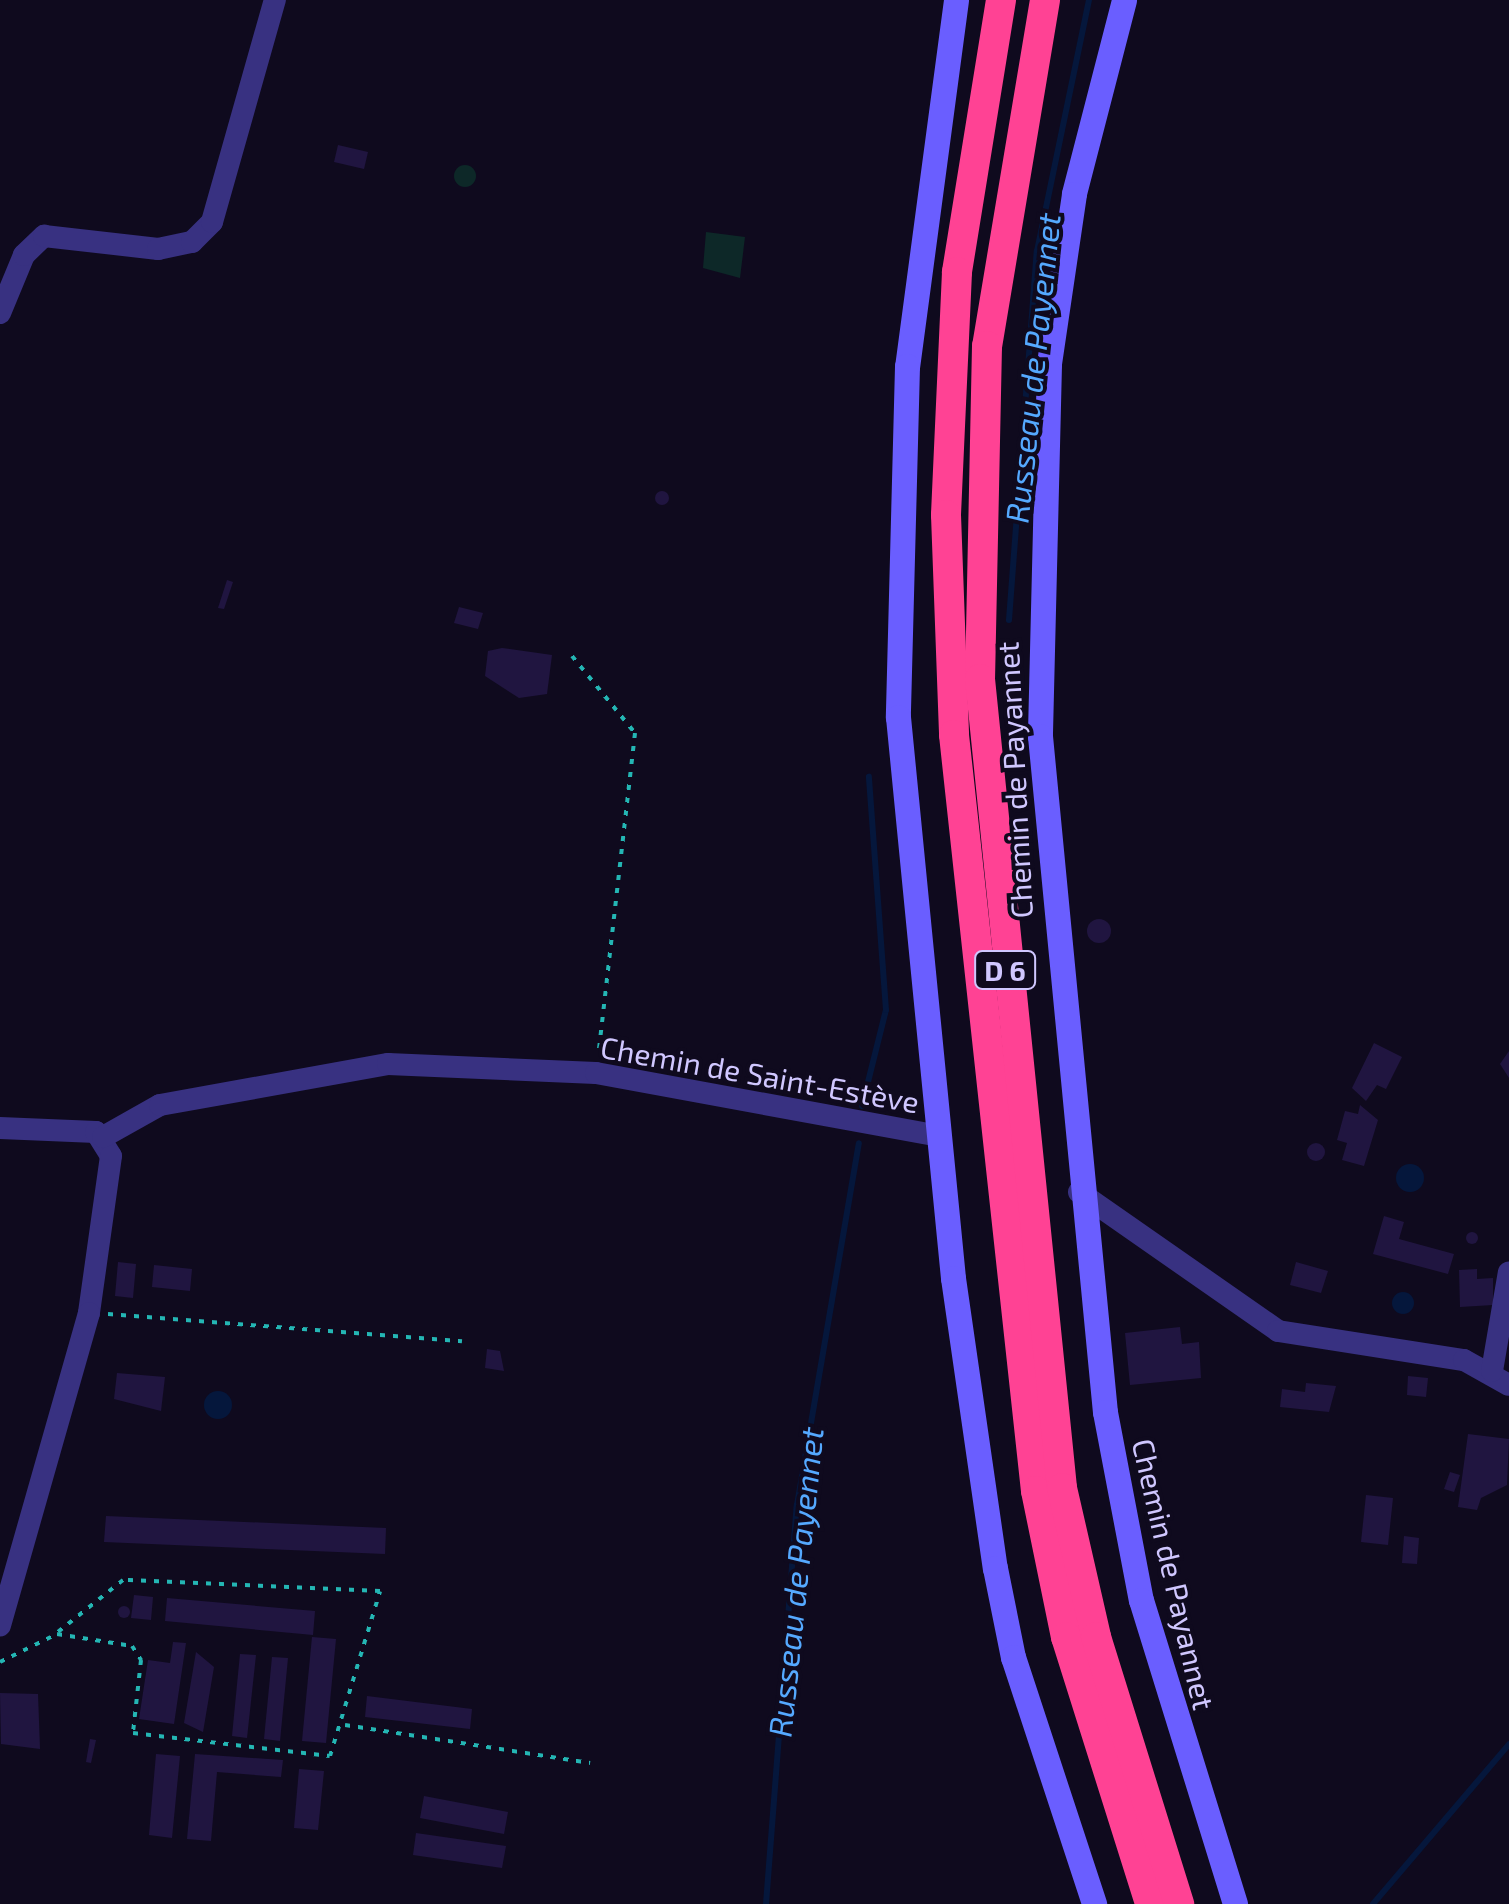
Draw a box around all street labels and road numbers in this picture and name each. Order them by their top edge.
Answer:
street label: Chemin de Payannet [989,641,1039,919]
road number: D 6 [972,947,1038,993]
street label: Chemin de Saint-Estève [598,1028,922,1120]
street label: Chemin de Payannet [1125,1435,1223,1713]

